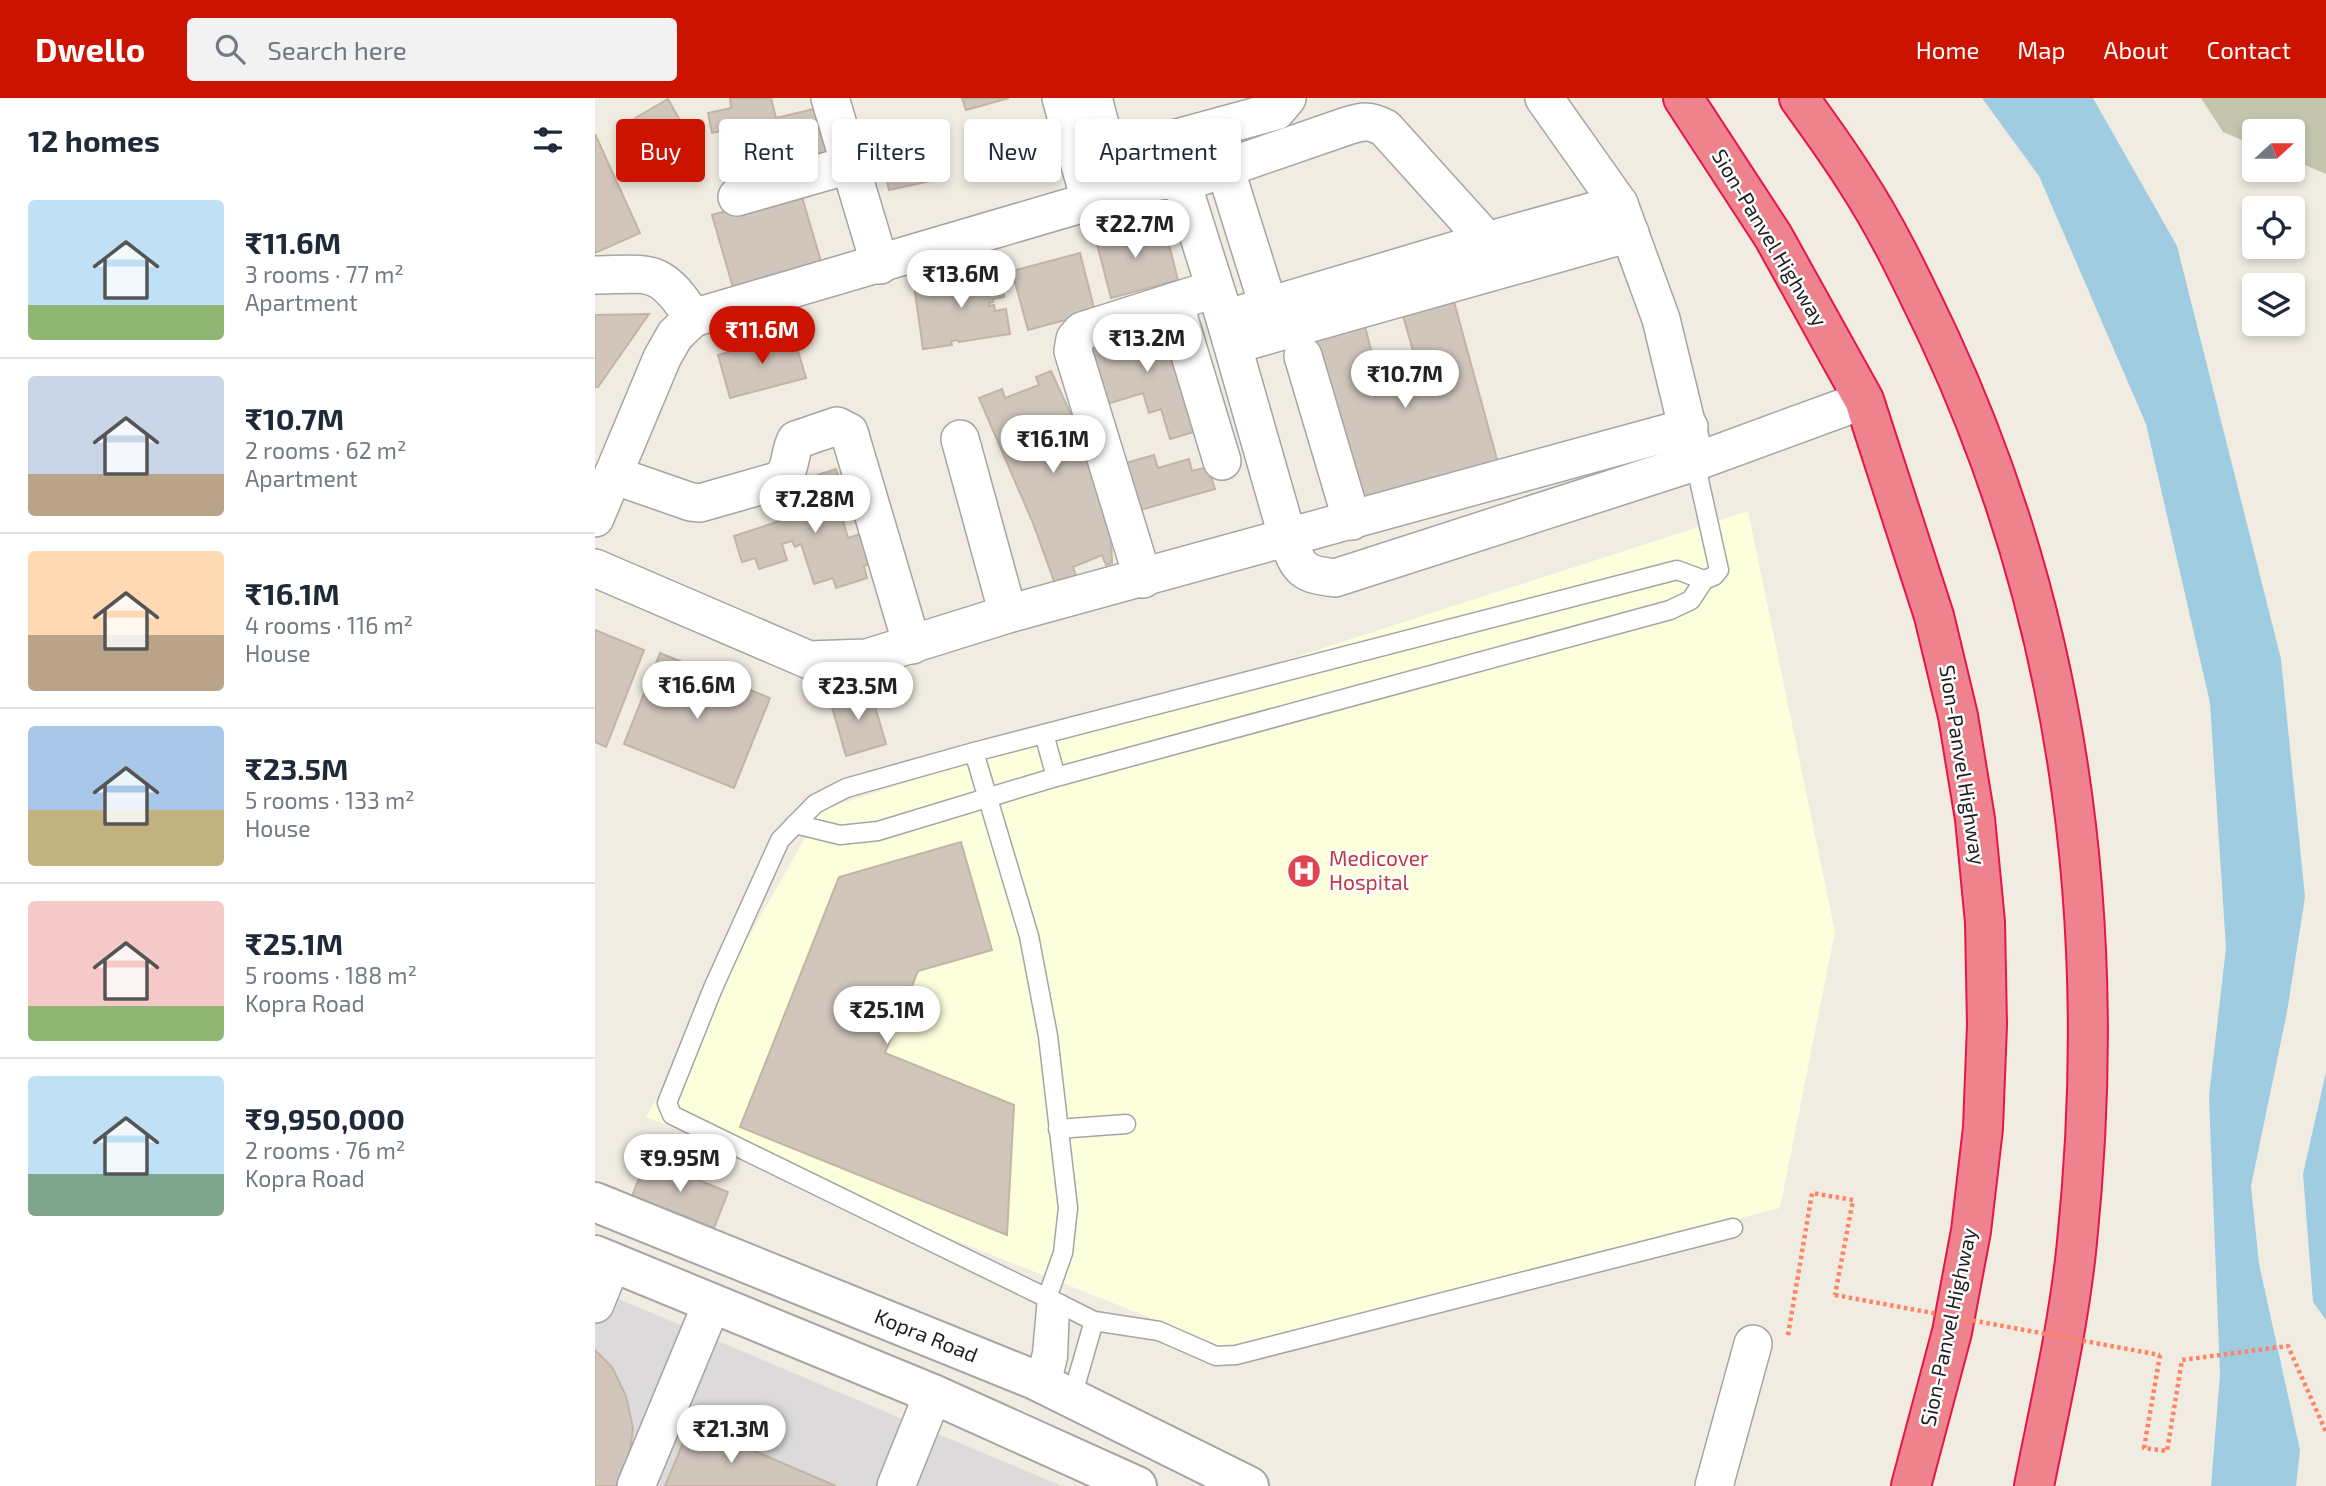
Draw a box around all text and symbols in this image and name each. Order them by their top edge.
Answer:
search box [187,18,677,81]
text: Dwello [35,29,145,69]
icon: search [211,30,249,68]
text: Search here [267,34,407,65]
text: Home [1916,35,1979,64]
text: Map [2017,35,2065,64]
text: About [2103,35,2169,64]
text: Contact [2207,35,2291,64]
chip: Buy [616,119,705,182]
chip: Rent [719,119,818,182]
chip: Filters [832,119,950,182]
chip: New [964,119,1061,182]
chip: Apartment [1075,119,1241,182]
north arrow [2242,119,2305,182]
map controls [2242,119,2305,336]
icon: filters [529,121,567,159]
text: 12 homes [28,122,160,158]
street label: Sion-Panvel Highway [1707,144,1833,330]
button: locate [2242,196,2305,259]
pin: ₹22.7M [1078,200,1192,260]
text: ₹22.7M [1096,209,1174,237]
text: ₹11.6M [245,224,341,260]
icon: home [84,228,168,312]
pin: ₹13.6M [904,250,1018,310]
text: ₹13.6M [923,259,999,287]
text: 3 rooms · 77 m² [245,260,404,288]
button: layers [2242,273,2305,336]
text: Apartment [245,288,358,316]
pin: ₹11.6M [705,306,819,366]
pin: ₹13.2M [1090,314,1204,374]
text: ₹11.6M [725,315,799,343]
text: ₹13.2M [1109,323,1185,351]
pin: ₹10.7M [1348,350,1462,410]
text: ₹10.7M [1367,359,1443,387]
text: ₹10.7M [245,400,344,436]
icon: home [84,404,168,488]
pin: ₹16.1M [996,416,1110,475]
text: ₹16.1M [1017,424,1089,452]
text: 2 rooms · 62 m² [245,436,407,464]
text: Apartment [245,464,358,492]
pin: ₹7.28M [758,476,872,535]
text: ₹7.28M [775,484,855,512]
text: ₹16.1M [245,575,340,611]
icon: home [84,579,168,663]
text: 4 rooms · 116 m² [245,611,413,639]
text: House [245,639,311,667]
pin: ₹16.6M [640,662,754,721]
pin: ₹23.5M [801,662,915,722]
street label: Sion-Panvel Highway [1935,663,1992,867]
text: ₹16.6M [658,670,736,698]
text: ₹23.5M [818,671,898,699]
text: ₹23.5M [245,750,349,786]
icon: home [84,754,168,838]
text: 5 rooms · 133 m² [245,786,415,814]
text: House [245,814,311,842]
place label: Medicover Hospital [1329,845,1429,894]
hospital icon: Medicover Hospital [1285,852,1323,890]
text: ₹25.1M [245,925,343,961]
icon: home [84,929,168,1013]
text: 5 rooms · 188 m² [245,961,417,989]
pin: ₹25.1M [830,986,944,1046]
text: Kopra Road [245,989,365,1017]
text: ₹25.1M [849,995,925,1023]
text: ₹9,950,000 [245,1100,405,1136]
icon: home [84,1104,168,1188]
pin: ₹9.95M [623,1134,737,1194]
text: 2 rooms · 76 m² [245,1136,405,1164]
text: ₹9.95M [640,1143,720,1171]
text: Kopra Road [245,1164,365,1192]
street label: Sion-Panvel Highway [1914,1225,1981,1428]
street label: Kopra Road [871,1303,982,1367]
pin: ₹21.3M [674,1406,788,1465]
text: ₹21.3M [693,1414,769,1442]

